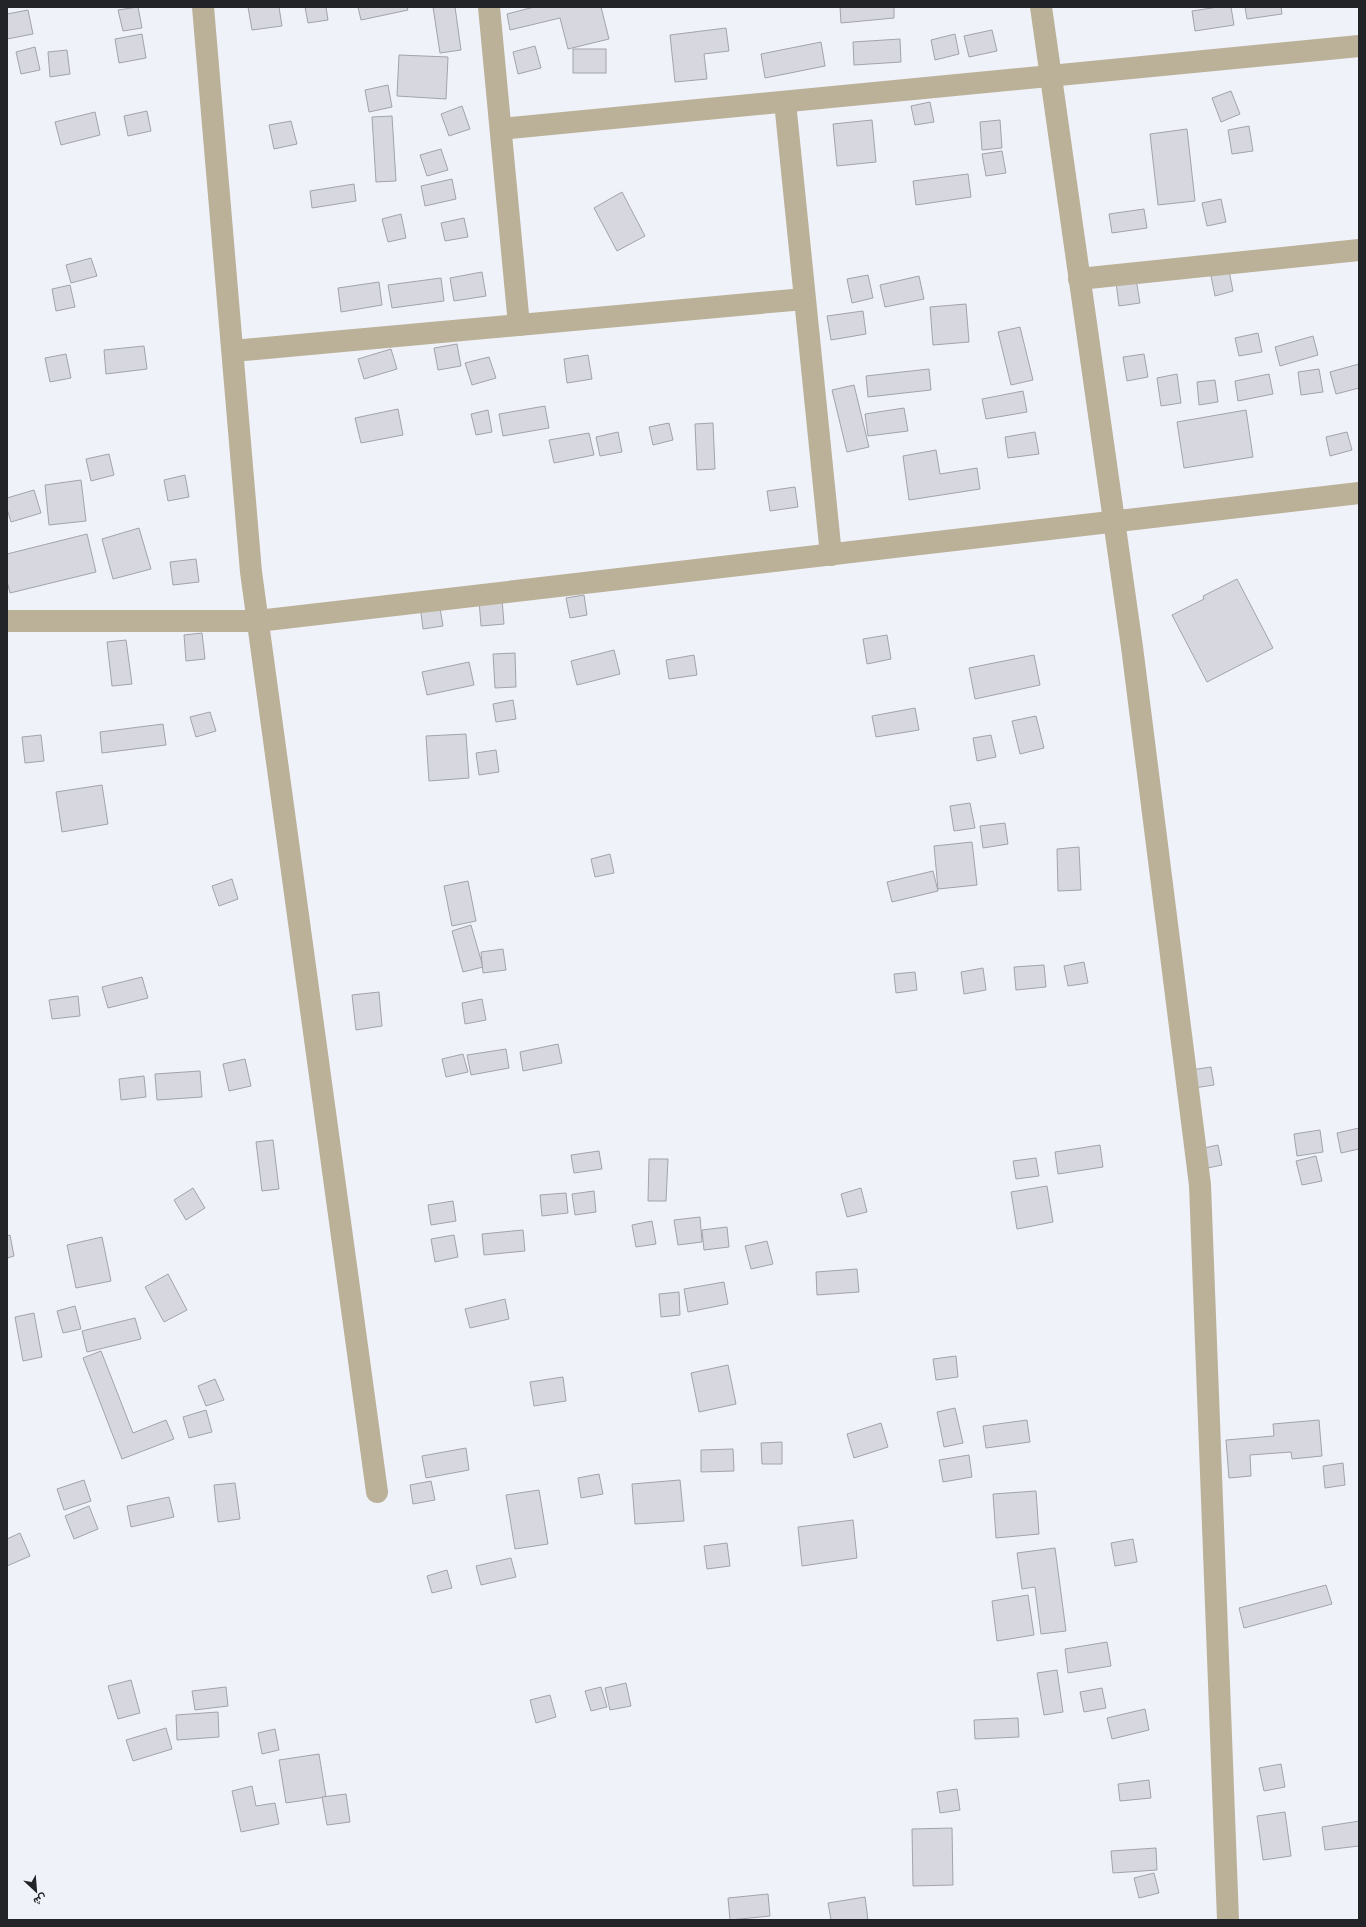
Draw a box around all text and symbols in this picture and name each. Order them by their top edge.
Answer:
north arrow [16,1871,56,1911]
text: ش [31,1890,50,1910]

